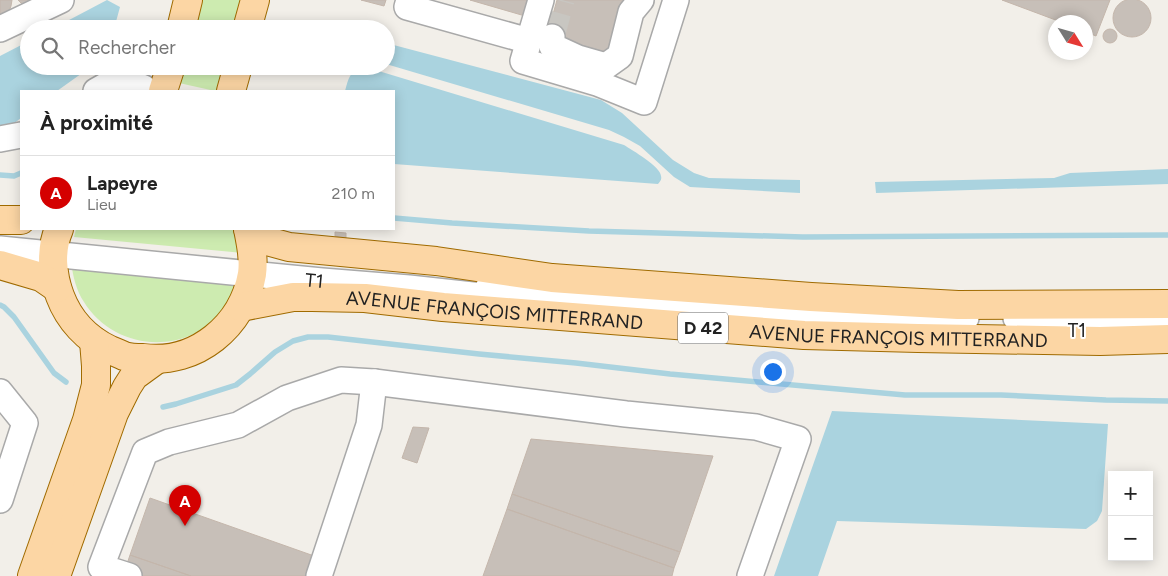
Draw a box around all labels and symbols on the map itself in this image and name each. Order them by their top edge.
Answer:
north arrow [1048,15,1093,60]
street label: T1 [304,268,325,293]
street label: AVENUE FRANÇOIS MITTERRAND [346,287,644,334]
road number: D 42 [678,312,728,343]
street label: T1 [1068,319,1086,342]
street label: AVENUE FRANÇOIS MITTERRAND [748,320,1048,352]
your location [760,359,786,385]
pin: A [169,485,201,526]

